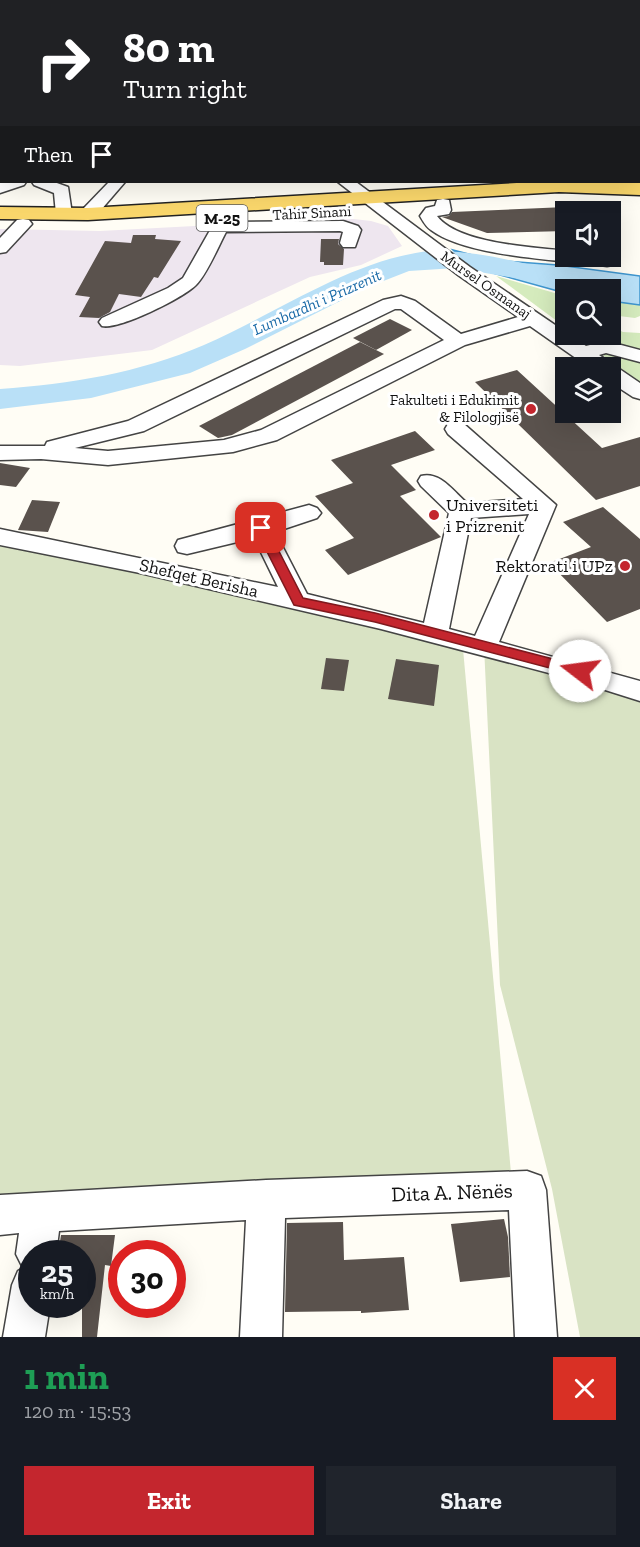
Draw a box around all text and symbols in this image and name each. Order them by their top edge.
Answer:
text: 80 m [123,22,214,73]
icon: right [24,24,102,102]
text: Turn right [123,73,247,105]
icon: arrive [85,138,118,171]
text: Then [24,141,73,168]
map controls [555,201,621,423]
button: sound [555,201,621,267]
street label: Tahir Sinani [272,202,352,224]
road number: M-25 [196,205,248,231]
street label: Mursel Osmanaj [437,247,535,323]
water label: Lumbardhi i Prizrenit [250,265,385,339]
button: search [555,279,621,345]
button: layers [555,357,621,423]
place label: Fakulteti i Edukimit & Filologjisë [390,391,519,426]
marker: Fakulteti i Edukimit & Filologjisë [524,402,538,416]
place label: Universiteti i Prizrenit [446,494,538,537]
pin [235,502,286,553]
marker: Universiteti i Prizrenit [427,508,441,522]
icon: arrive [244,511,277,544]
street label: Shefqet Berisha [137,554,261,602]
place label: Rektorati i UPz [496,555,613,577]
marker: Rektorati i UPz [618,559,632,573]
position arrow [548,639,612,703]
street label: Dita A. Nënës [391,1177,513,1207]
speed limit sign: 30 [108,1240,186,1318]
text: 25 [41,1254,73,1290]
text: km/h [40,1285,74,1303]
text: 1 min [24,1355,109,1398]
button: close [553,1357,616,1420]
text: 120 m · 15:53 [24,1399,131,1423]
button: Exit [24,1466,314,1535]
button: Share [326,1466,616,1535]

